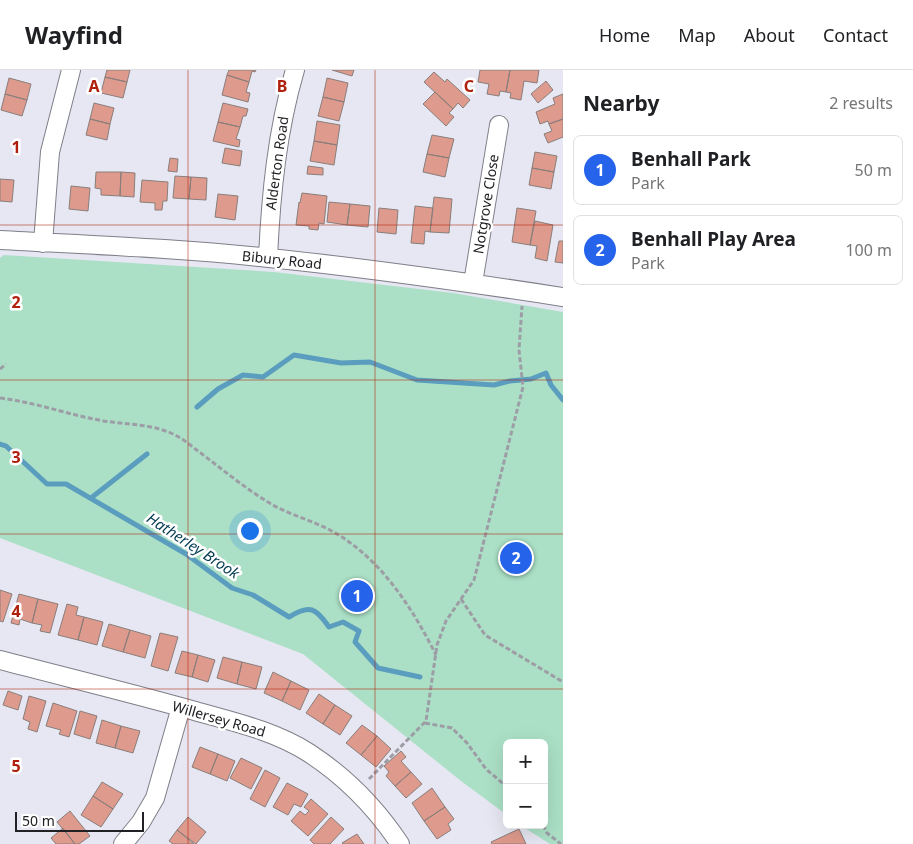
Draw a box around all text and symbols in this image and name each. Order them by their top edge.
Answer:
text: Wayfind [25,18,123,51]
text: Home [599,23,650,47]
text: Map [678,23,716,47]
text: About [744,23,795,47]
text: Contact [823,23,888,47]
text: A [88,75,100,97]
text: B [277,75,287,97]
text: C [464,75,474,97]
text: Nearby [583,89,659,117]
text: 2 results [829,92,893,114]
street label: Alderton Road [261,115,292,211]
text: 1 [11,136,21,158]
text: Benhall Park [631,146,751,172]
street label: Notgrove Close [468,153,503,255]
text: 1 [595,159,605,181]
text: 50 m [855,159,892,181]
text: Park [631,172,665,194]
text: Benhall Play Area [631,226,796,252]
text: 2 [595,239,605,261]
text: 100 m [845,239,892,261]
street label: Bibury Road [241,246,323,273]
text: Park [631,252,665,274]
text: 2 [11,291,21,313]
text: 3 [11,446,21,468]
water label: Hatherley Brook [143,508,244,583]
your location [237,518,263,544]
pin: 2 [500,539,532,577]
pin: 1 [341,577,373,615]
text: 4 [11,600,21,622]
street label: Willersey Road [170,696,268,741]
map controls [503,739,548,829]
button: + [503,739,548,784]
text: 5 [11,755,21,777]
button: − [503,784,548,829]
scale bar [15,809,144,832]
text: 50 m [22,811,55,830]

